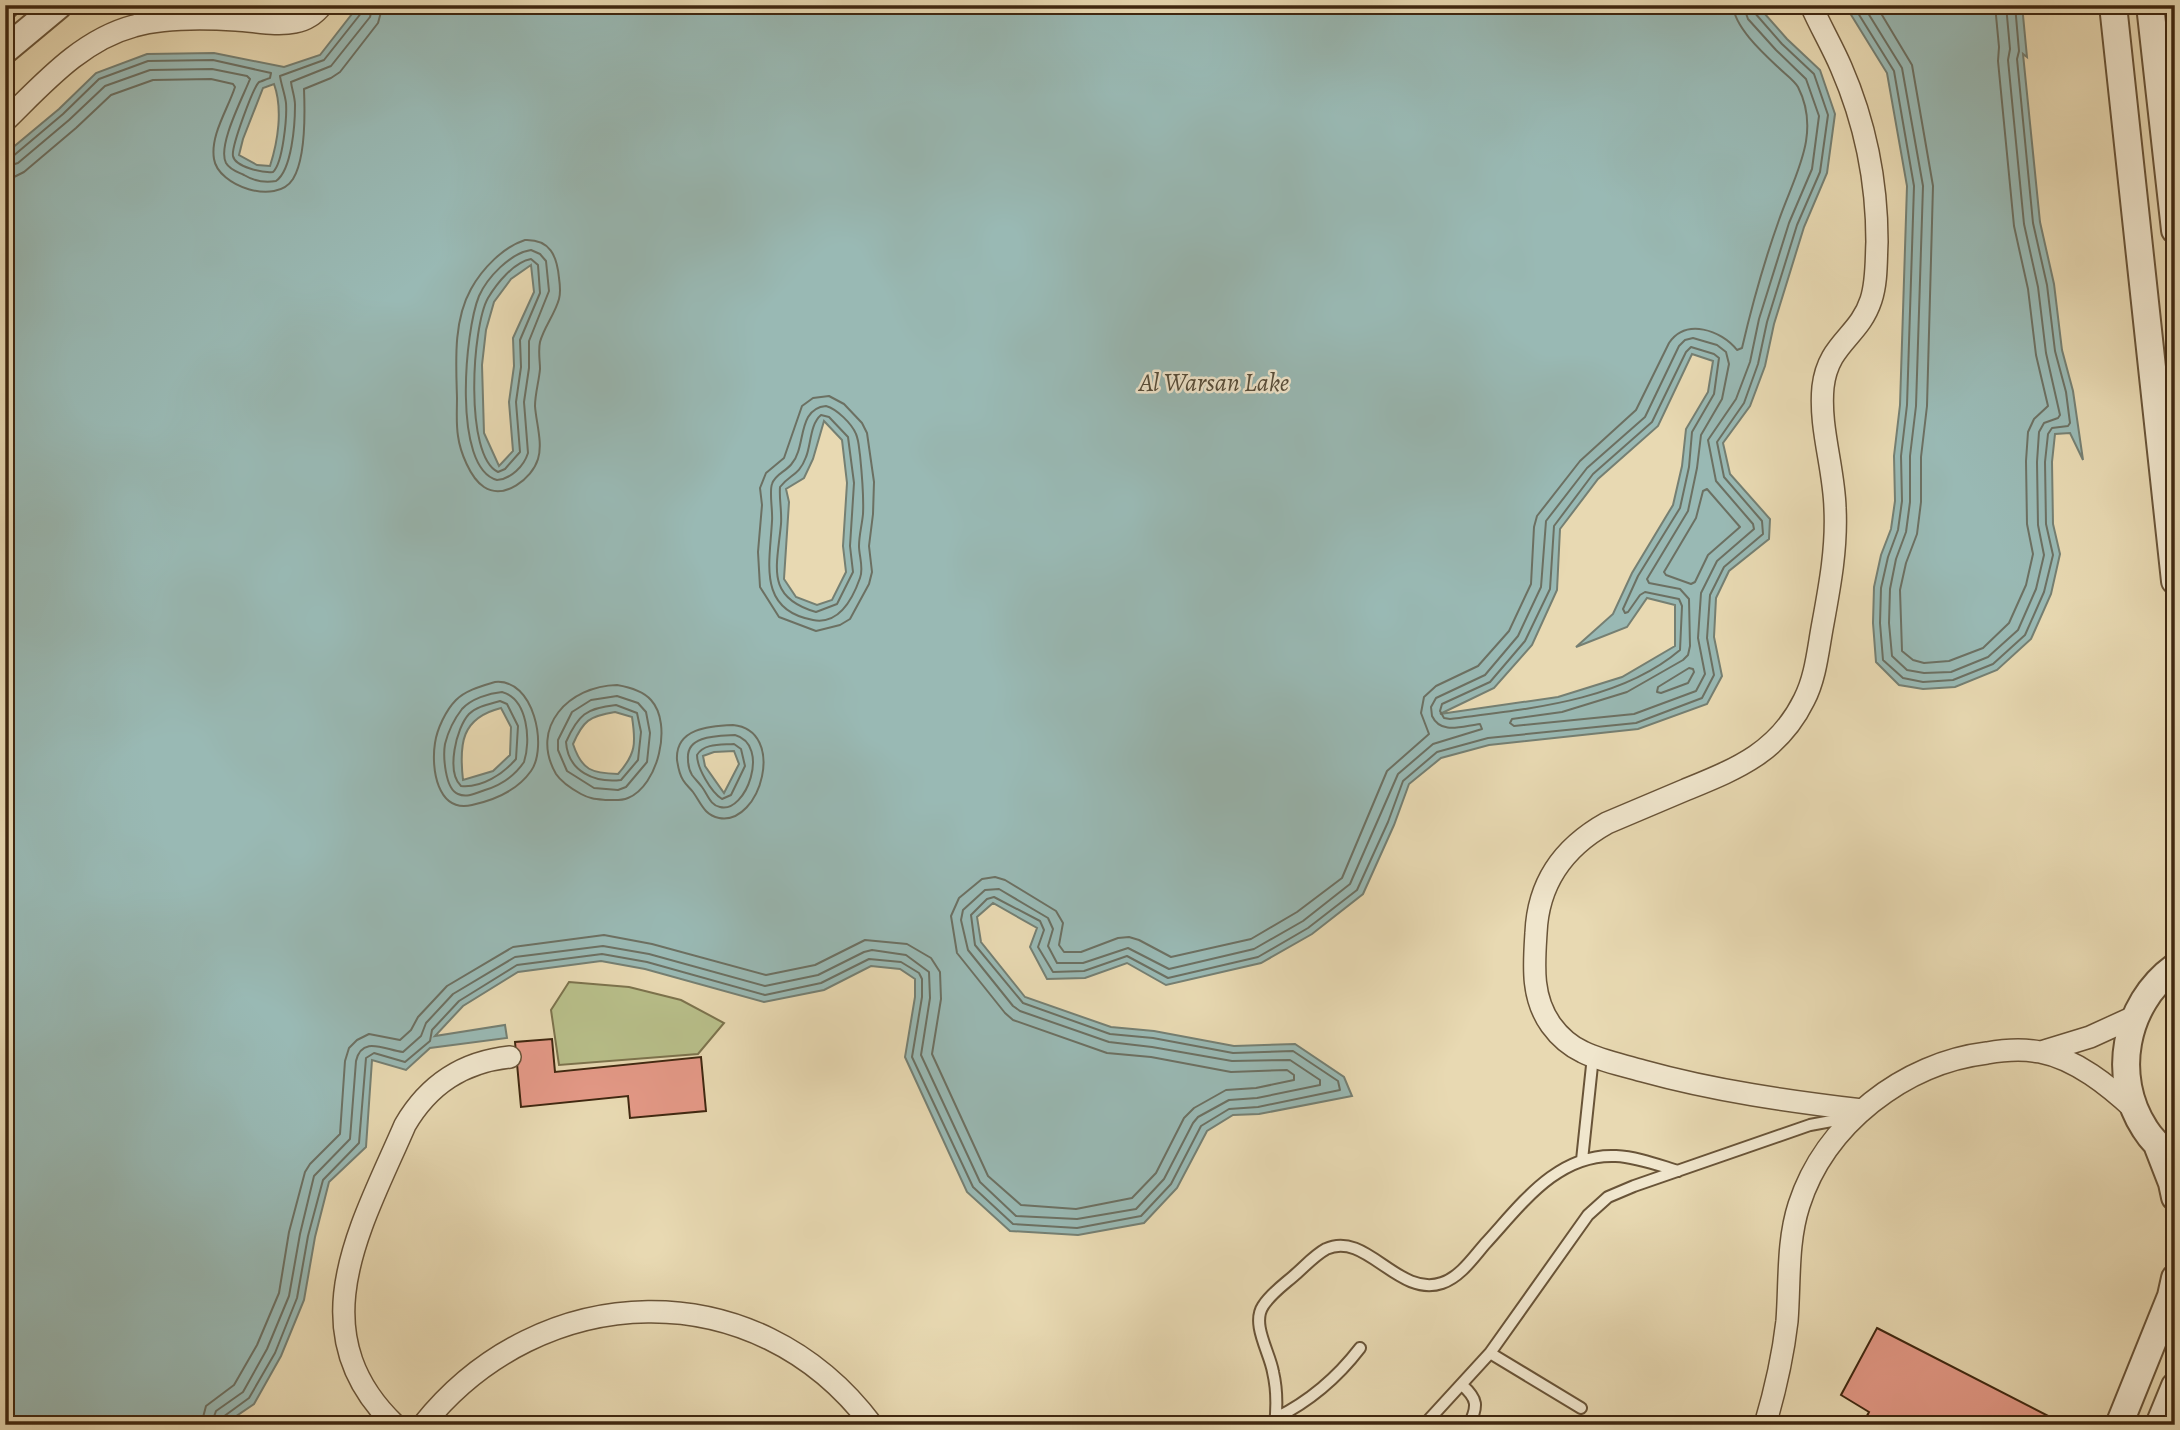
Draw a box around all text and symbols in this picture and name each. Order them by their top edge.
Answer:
water label: Al Warsan Lake [1137,365,1289,400]

